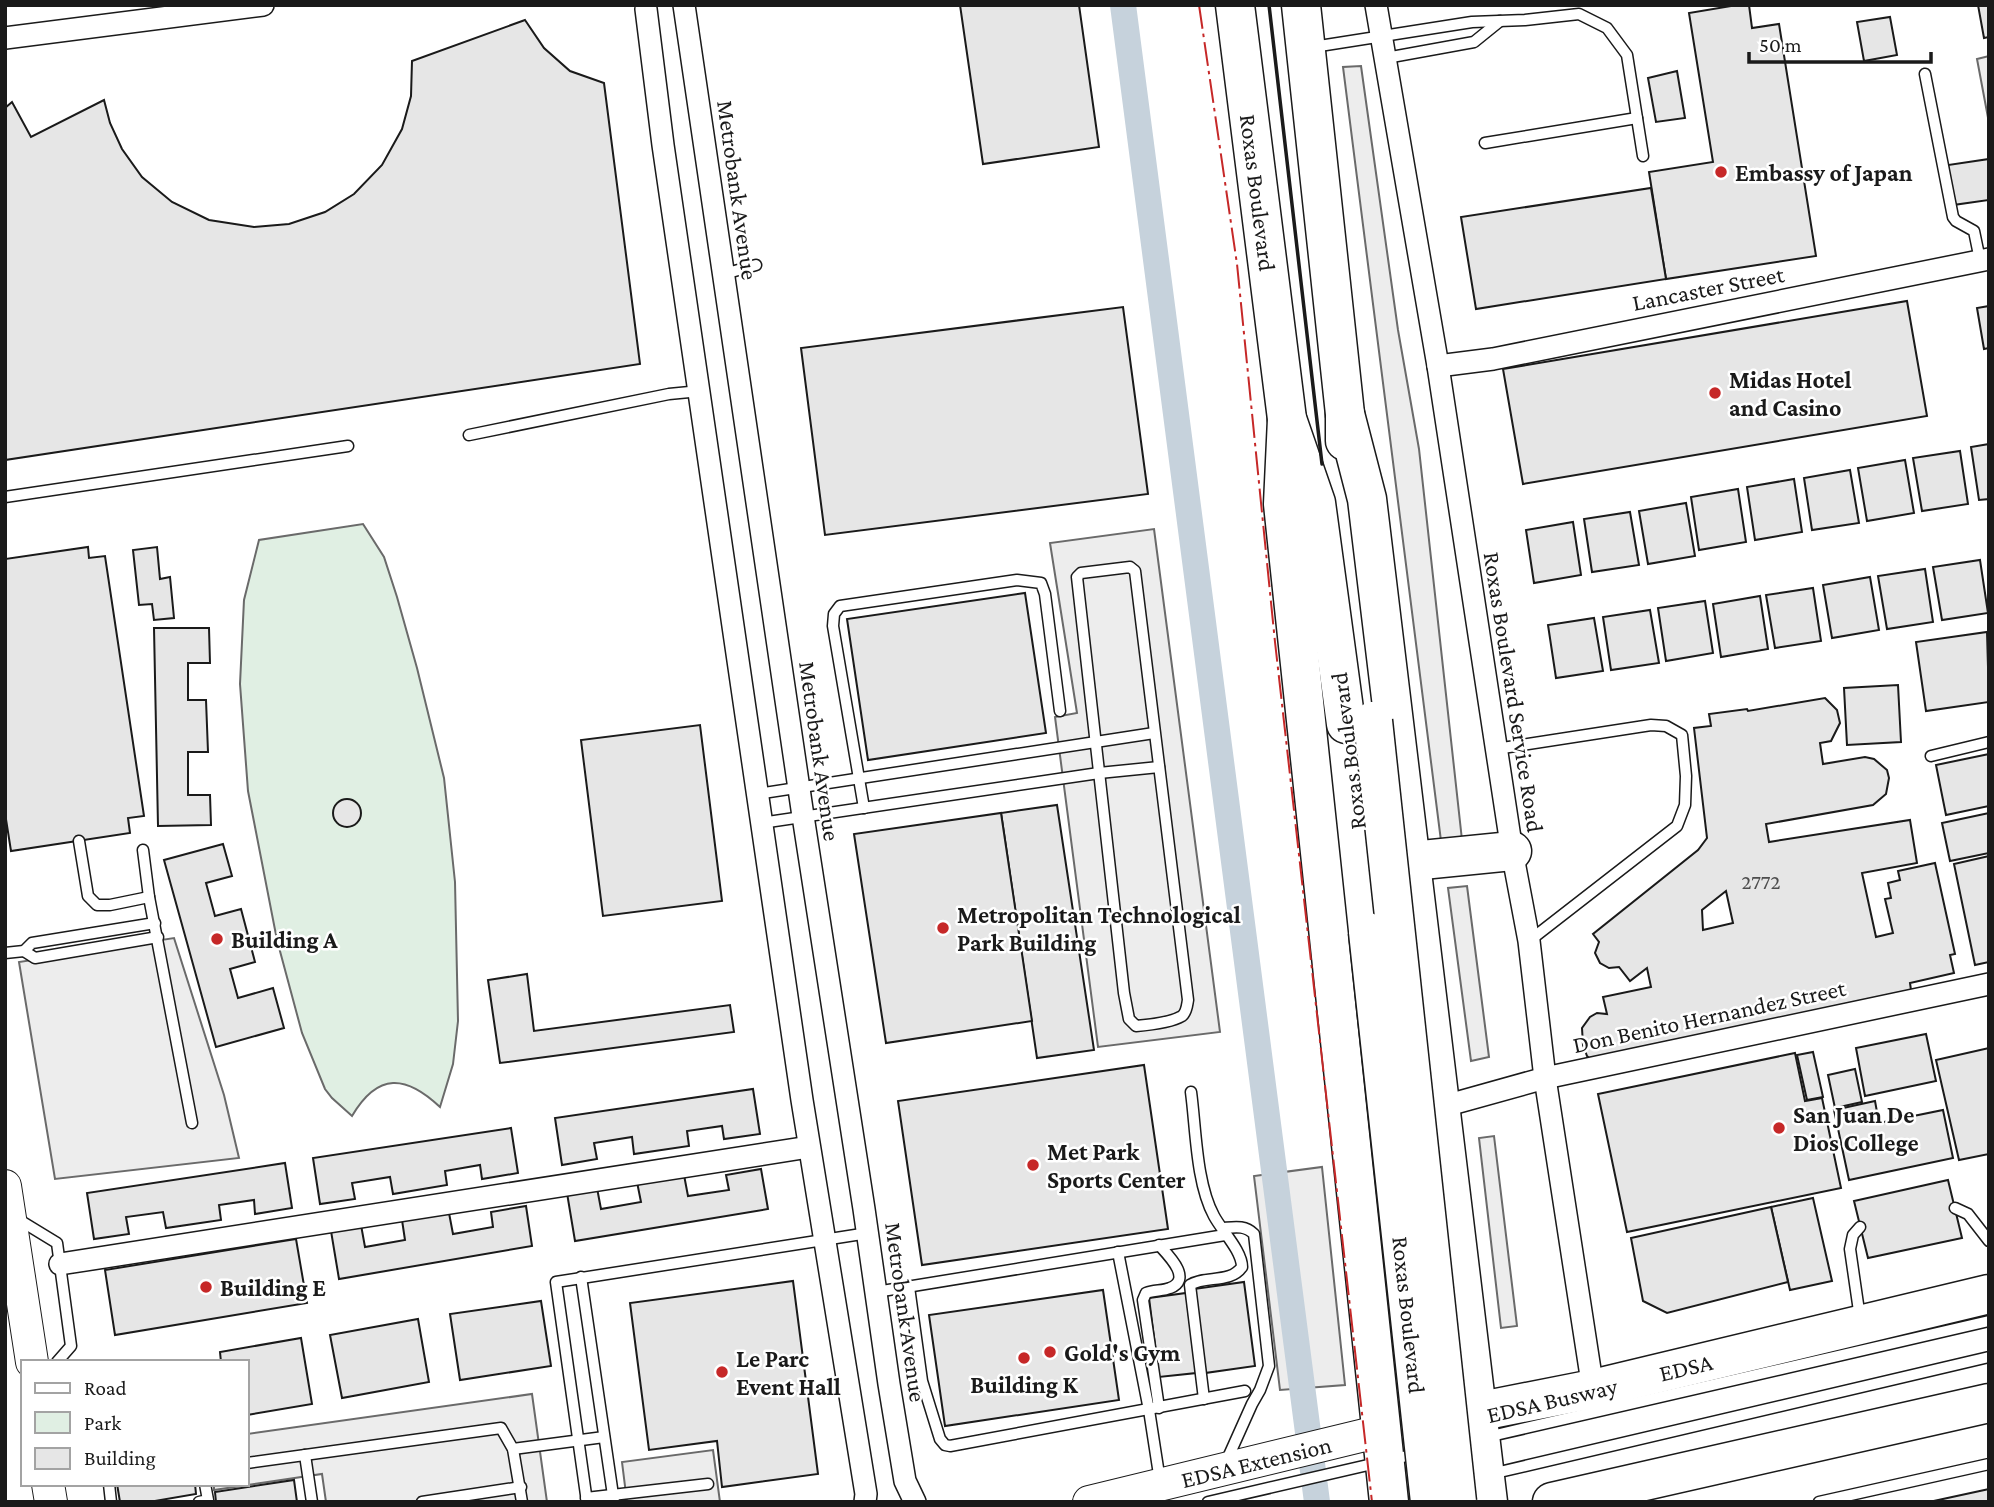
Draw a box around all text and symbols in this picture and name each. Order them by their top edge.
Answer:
scale bar [1749,21,1931,65]
text: 50 m [1759,33,1802,57]
street label: Metrobank Avenue [712,98,764,282]
street label: Roxas Boulevard [1235,112,1282,273]
place label: Embassy of Japan [1735,159,1913,186]
marker: Embassy of Japan [1713,164,1729,180]
street label: Lancaster Street [1630,260,1787,316]
place label: Midas Hotel and Casino [1729,366,1852,421]
marker: Midas Hotel and Casino [1707,385,1723,401]
street label: Roxas Boulevard Service Road [1478,550,1550,835]
street label: Metrobank Avenue [794,659,846,843]
street label: Roxas Boulevard [1325,671,1371,831]
house number: 2772 [1741,870,1781,894]
place label: Metropolitan Technological Park Building [957,901,1241,956]
marker: Metropolitan Technological Park Building [935,920,951,936]
place label: Building A [231,926,338,953]
marker: Building A [209,931,225,947]
street label: Don Benito Hernandez Street [1570,974,1849,1058]
place label: San Juan De Dios College [1793,1101,1919,1156]
marker: San Juan De Dios College [1771,1120,1787,1136]
place label: Met Park Sports Center [1047,1138,1186,1193]
marker: Met Park Sports Center [1025,1157,1041,1173]
street label: Metrobank Avenue [880,1220,932,1404]
street label: Roxas Boulevard [1388,1235,1432,1395]
place label: Building E [220,1274,326,1301]
marker: Building E [198,1279,214,1295]
place label: Gold's Gym [1064,1339,1181,1366]
marker: Gold's Gym [1042,1344,1058,1360]
place label: Le Parc Event Hall [736,1345,841,1400]
street label: EDSA [1656,1347,1715,1386]
marker: Building K [1016,1350,1032,1366]
legend [21,1360,248,1486]
marker: Le Parc Event Hall [714,1364,730,1380]
place label: Building K [970,1371,1078,1398]
street label: EDSA Busway [1484,1372,1621,1428]
text: Road [84,1376,127,1400]
text: Park [84,1411,121,1435]
street label: EDSA Extension [1178,1430,1334,1493]
text: Building [84,1446,156,1470]

